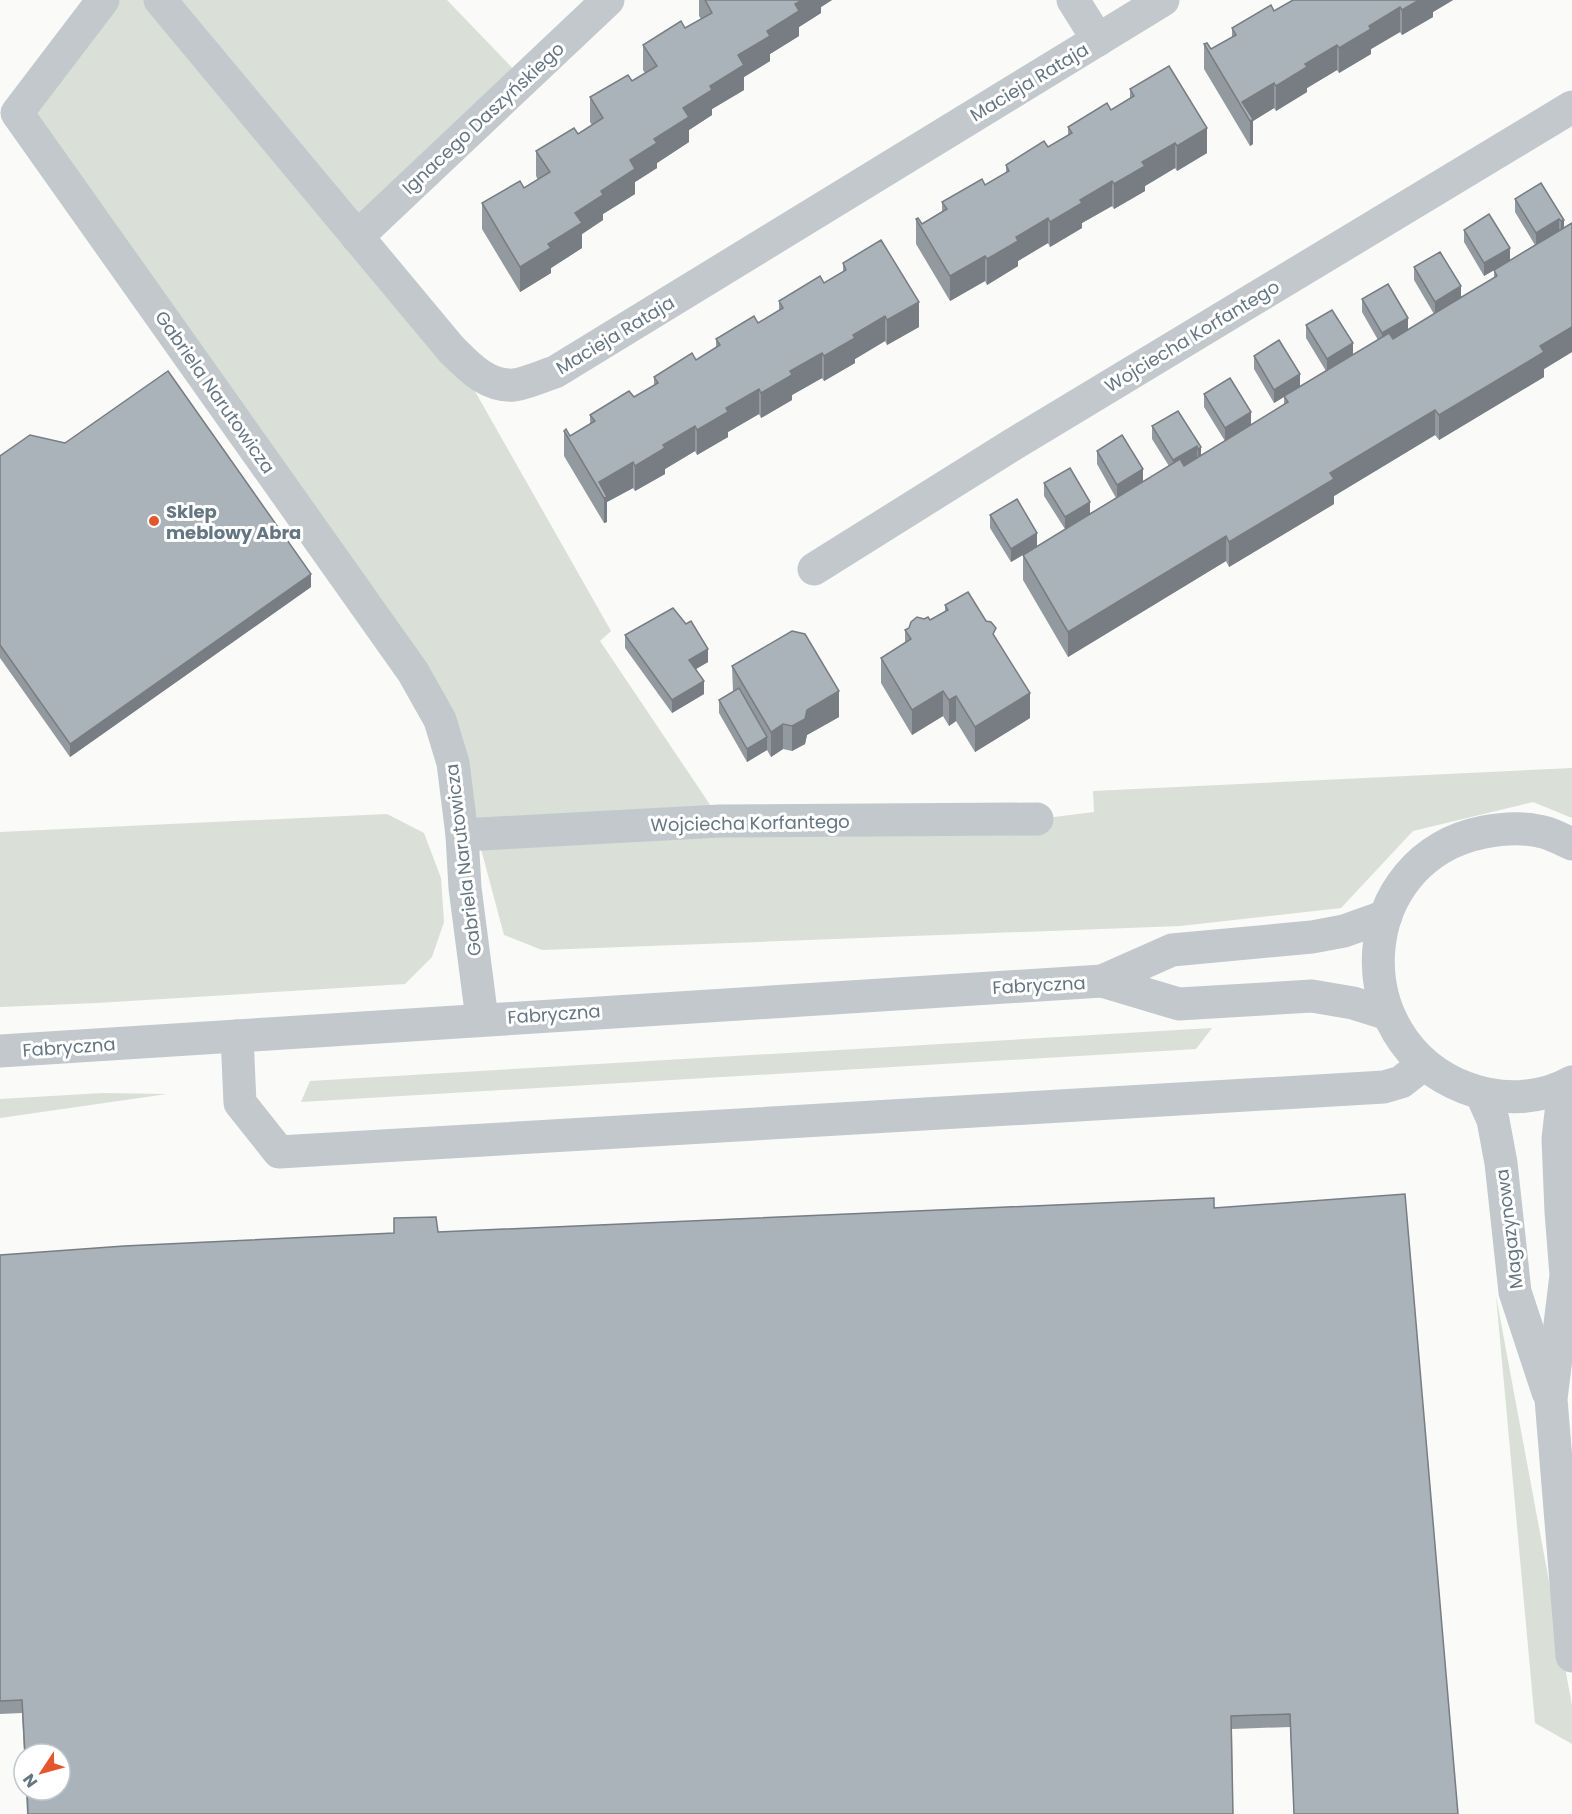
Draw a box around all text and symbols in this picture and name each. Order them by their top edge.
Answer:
street label: Ignacego Daszyńskiego [397,36,569,200]
street label: Macieja Rataja [965,37,1093,127]
street label: Wojciecha Korfantego [1100,274,1284,398]
street label: Macieja Rataja [551,290,679,380]
street label: Gabriela Narutowicza [149,306,281,478]
place label: Sklep meblowy Abra [166,499,301,545]
marker: Sklep meblowy Abra [147,514,161,528]
street label: Gabriela Narutowicza [439,762,487,958]
street label: Wojciecha Korfantego [650,809,850,837]
street label: Fabryczna [992,970,1086,1000]
street label: Fabryczna [507,998,601,1030]
street label: Fabryczna [22,1031,116,1063]
street label: Magazynowa [1489,1168,1529,1290]
north arrow [12,1742,72,1802]
text: N [17,1769,43,1792]

